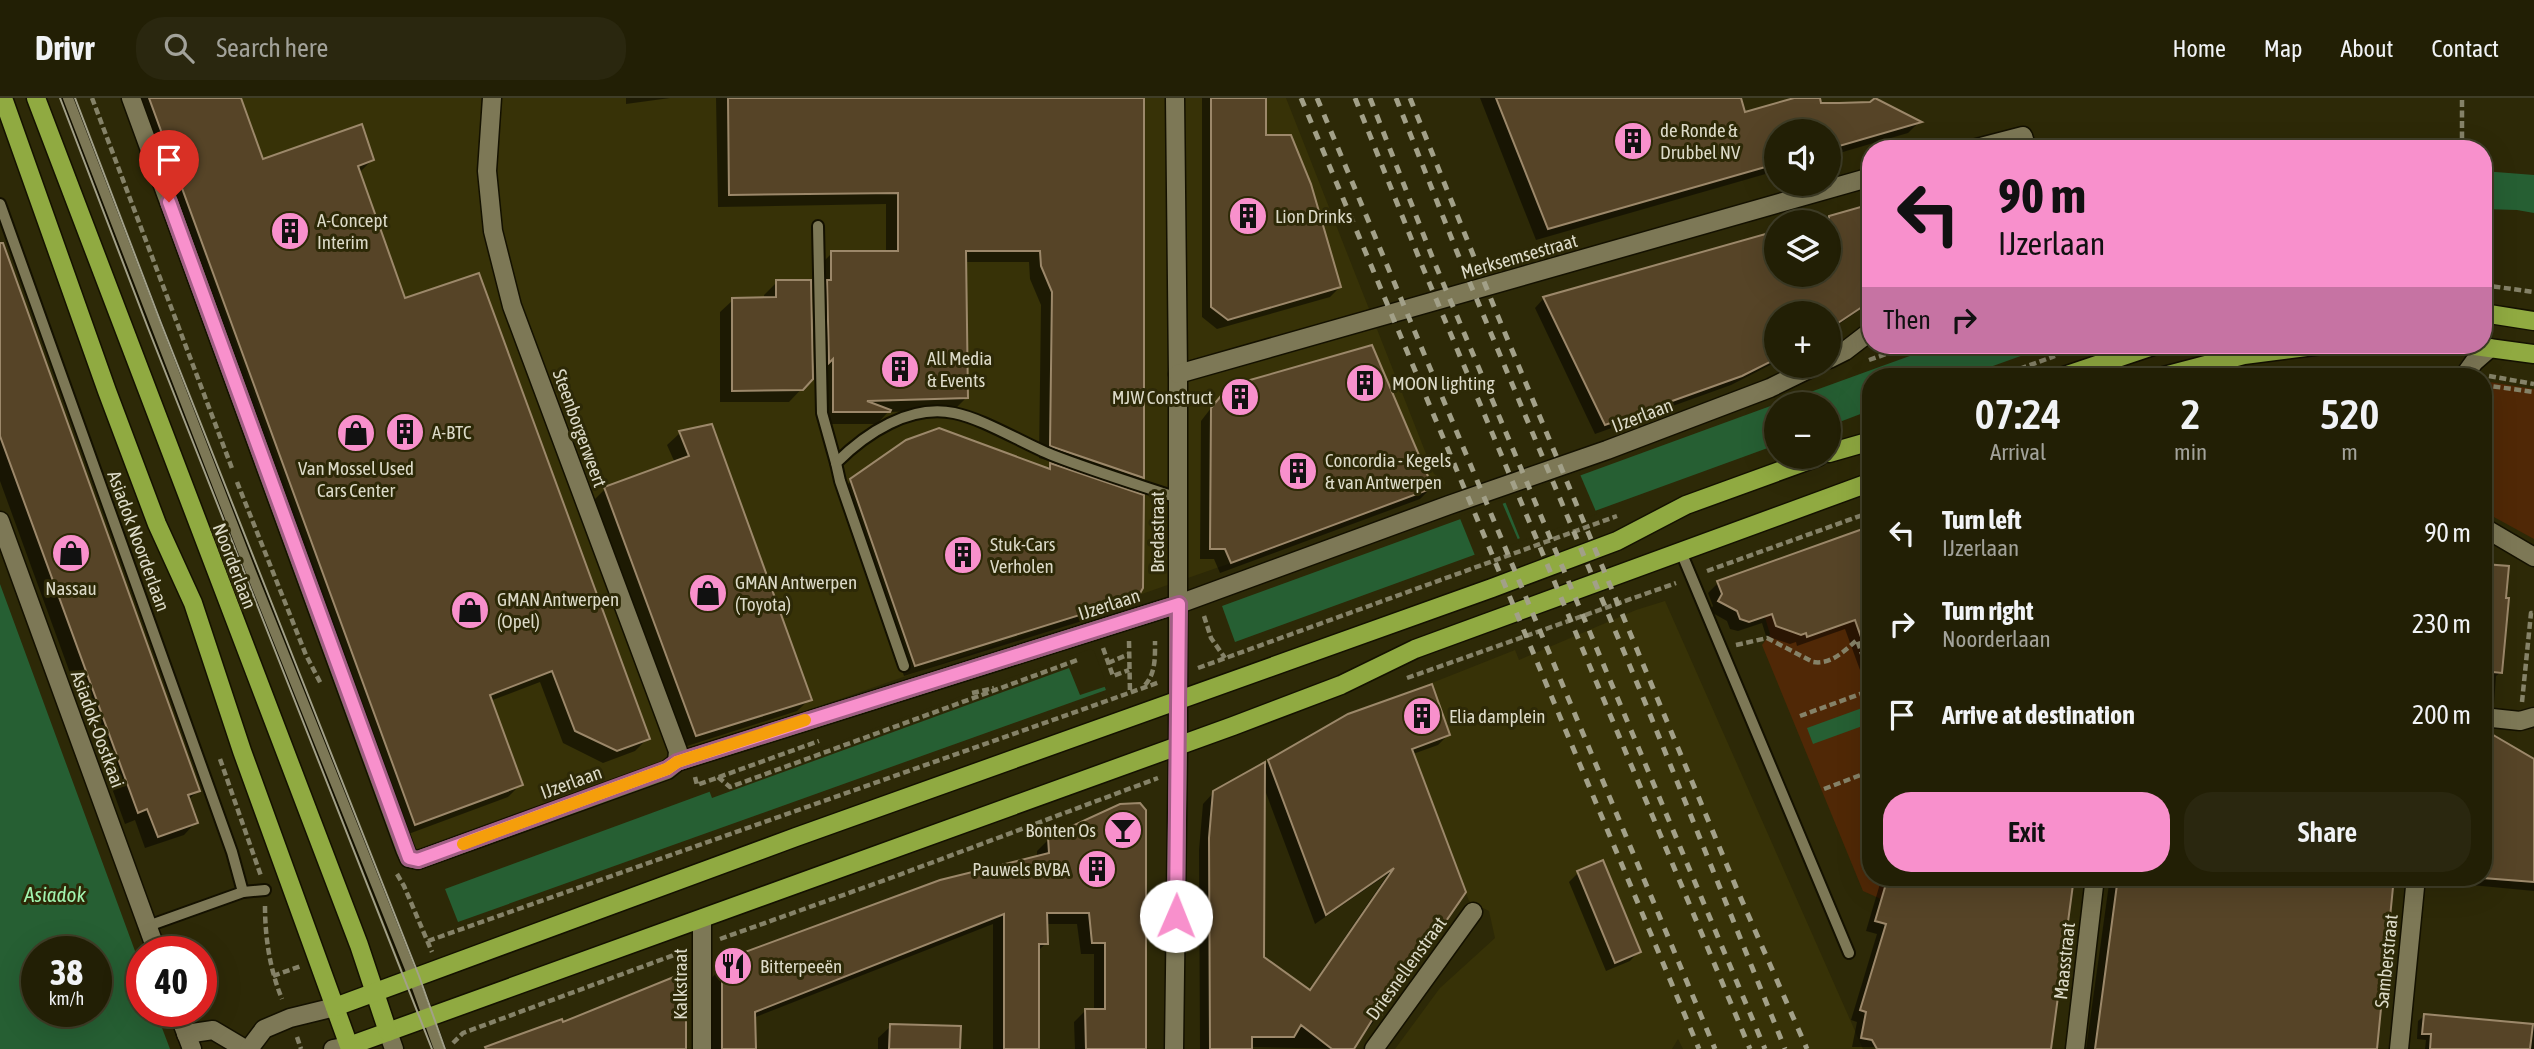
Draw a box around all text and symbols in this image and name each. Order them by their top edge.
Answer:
search box [136,17,626,80]
text: Drivr [35,29,94,67]
icon: search [160,29,198,67]
text: Search here [216,33,328,63]
text: Home [2172,35,2226,62]
text: Map [2264,35,2302,62]
text: About [2340,35,2393,62]
text: Contact [2431,35,2499,62]
place label: de Ronde & Drubbel NV [1660,119,1741,163]
map controls [1764,119,1841,469]
button: sound [1764,119,1841,196]
building icon: de Ronde & Drubbel NV [1612,120,1654,162]
pin [139,130,199,202]
icon: arrive [150,141,188,179]
text: 90 m [1998,167,2086,223]
icon: left [1883,168,1974,259]
building icon: Lion Drinks [1227,195,1269,237]
place label: Lion Drinks [1275,205,1353,227]
place label: A-Concept Interim [317,209,388,253]
building icon: A-Concept Interim [269,210,311,252]
button: layers [1764,210,1841,287]
text: IJzerlaan [1998,225,2105,262]
street label: Merksemsestraat [1458,229,1580,283]
button: + [1764,301,1841,378]
icon: right [1945,301,1983,339]
text: Then [1883,305,1931,335]
place label: All Media & Events [927,347,992,391]
building icon: All Media & Events [879,348,921,390]
building icon: MOON lighting [1344,362,1386,404]
street label: Steenborgerweert [548,366,612,490]
place label: MOON lighting [1392,372,1496,394]
building icon: MJW Construct [1219,376,1261,418]
place label: MJW Construct [1112,386,1213,408]
text: 07:24 [1975,390,2061,438]
text: 2 [2181,390,2200,438]
text: 520 [2320,390,2379,438]
button: − [1764,392,1841,469]
street label: IJzerlaan [1608,393,1676,437]
building icon: A-BTC [384,411,426,453]
shop icon: Van Mossel Used Cars Center [335,412,377,454]
place label: A-BTC [432,421,472,443]
text: Arrival [1990,439,2046,465]
text: min [2174,439,2207,465]
text: m [2341,439,2358,465]
place label: Concordia - Kegels & van Antwerpen [1325,449,1451,493]
building icon: Concordia - Kegels & van Antwerpen [1277,450,1319,492]
place label: Van Mossel Used Cars Center [298,457,414,501]
street label: Asiadok Noorderlaan [103,468,175,614]
street label: Bredastraat [1146,491,1168,573]
text: Turn left [1942,505,2022,535]
icon: left [1883,514,1921,552]
text: 90 m [2424,518,2471,548]
street label: Noorderlaan [209,520,261,612]
shop icon: Nassau [50,532,92,574]
place label: Stuk-Cars Verholen [990,533,1056,577]
building icon: Stuk-Cars Verholen [942,534,984,576]
text: IJzerlaan [1942,535,2019,561]
place label: GMAN Antwerpen (Toyota) [735,571,857,615]
shop icon: GMAN Antwerpen (Toyota) [687,572,729,614]
place label: Nassau [45,577,97,599]
street label: IJzerlaan [1075,584,1143,624]
place label: GMAN Antwerpen (Opel) [497,588,619,632]
shop icon: GMAN Antwerpen (Opel) [449,589,491,631]
text: Turn right [1942,596,2033,626]
icon: right [1883,605,1921,643]
text: 230 m [2412,609,2471,639]
text: Noorderlaan [1942,626,2051,652]
street label: Asiadok-Oostkaai [67,668,129,790]
building icon: Elia damplein [1401,695,1443,737]
icon: arrive [1883,696,1921,734]
text: Arrive at destination [1942,700,2135,730]
text: 200 m [2412,700,2471,730]
place label: Elia damplein [1449,705,1546,727]
street label: IJzerlaan [537,761,605,803]
button: Exit [1883,792,2170,872]
button: Share [2184,792,2471,872]
bar icon: Bonten Os [1102,809,1144,851]
place label: Bonten Os [1025,819,1096,841]
building icon: Pauwels BVBA [1076,848,1118,890]
place label: Pauwels BVBA [972,858,1071,880]
position arrow [1139,879,1213,953]
water label: Asiadok [23,882,86,906]
street label: Driesnellenstraat [1361,912,1451,1024]
street label: Samberstraat [2370,913,2402,1009]
street label: Maasstraat [2049,921,2079,1001]
speed limit sign: 40 [126,936,217,1027]
restaurant icon: Bitterpeeën [712,945,754,987]
street label: Kalkstraat [669,948,691,1020]
text: 38 [50,952,83,992]
place label: Bitterpeeën [760,955,842,977]
text: km/h [49,988,84,1009]

